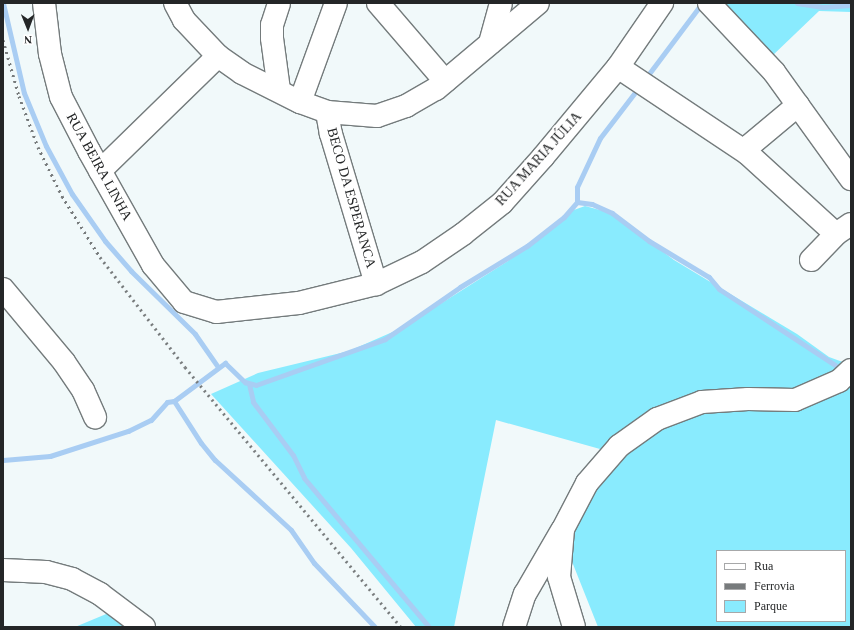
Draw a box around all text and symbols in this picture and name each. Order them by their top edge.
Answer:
north arrow [8,8,48,48]
text: N [24,34,32,46]
street label: RUA MARIA JÚLIA [492,108,586,210]
street label: RUA BEIRA LINHA [62,110,136,224]
street label: BECO DA ESPERANCA [323,125,379,271]
legend [716,550,846,622]
text: Rua [754,559,773,573]
text: Ferrovia [754,579,795,593]
text: Parque [754,599,787,613]

